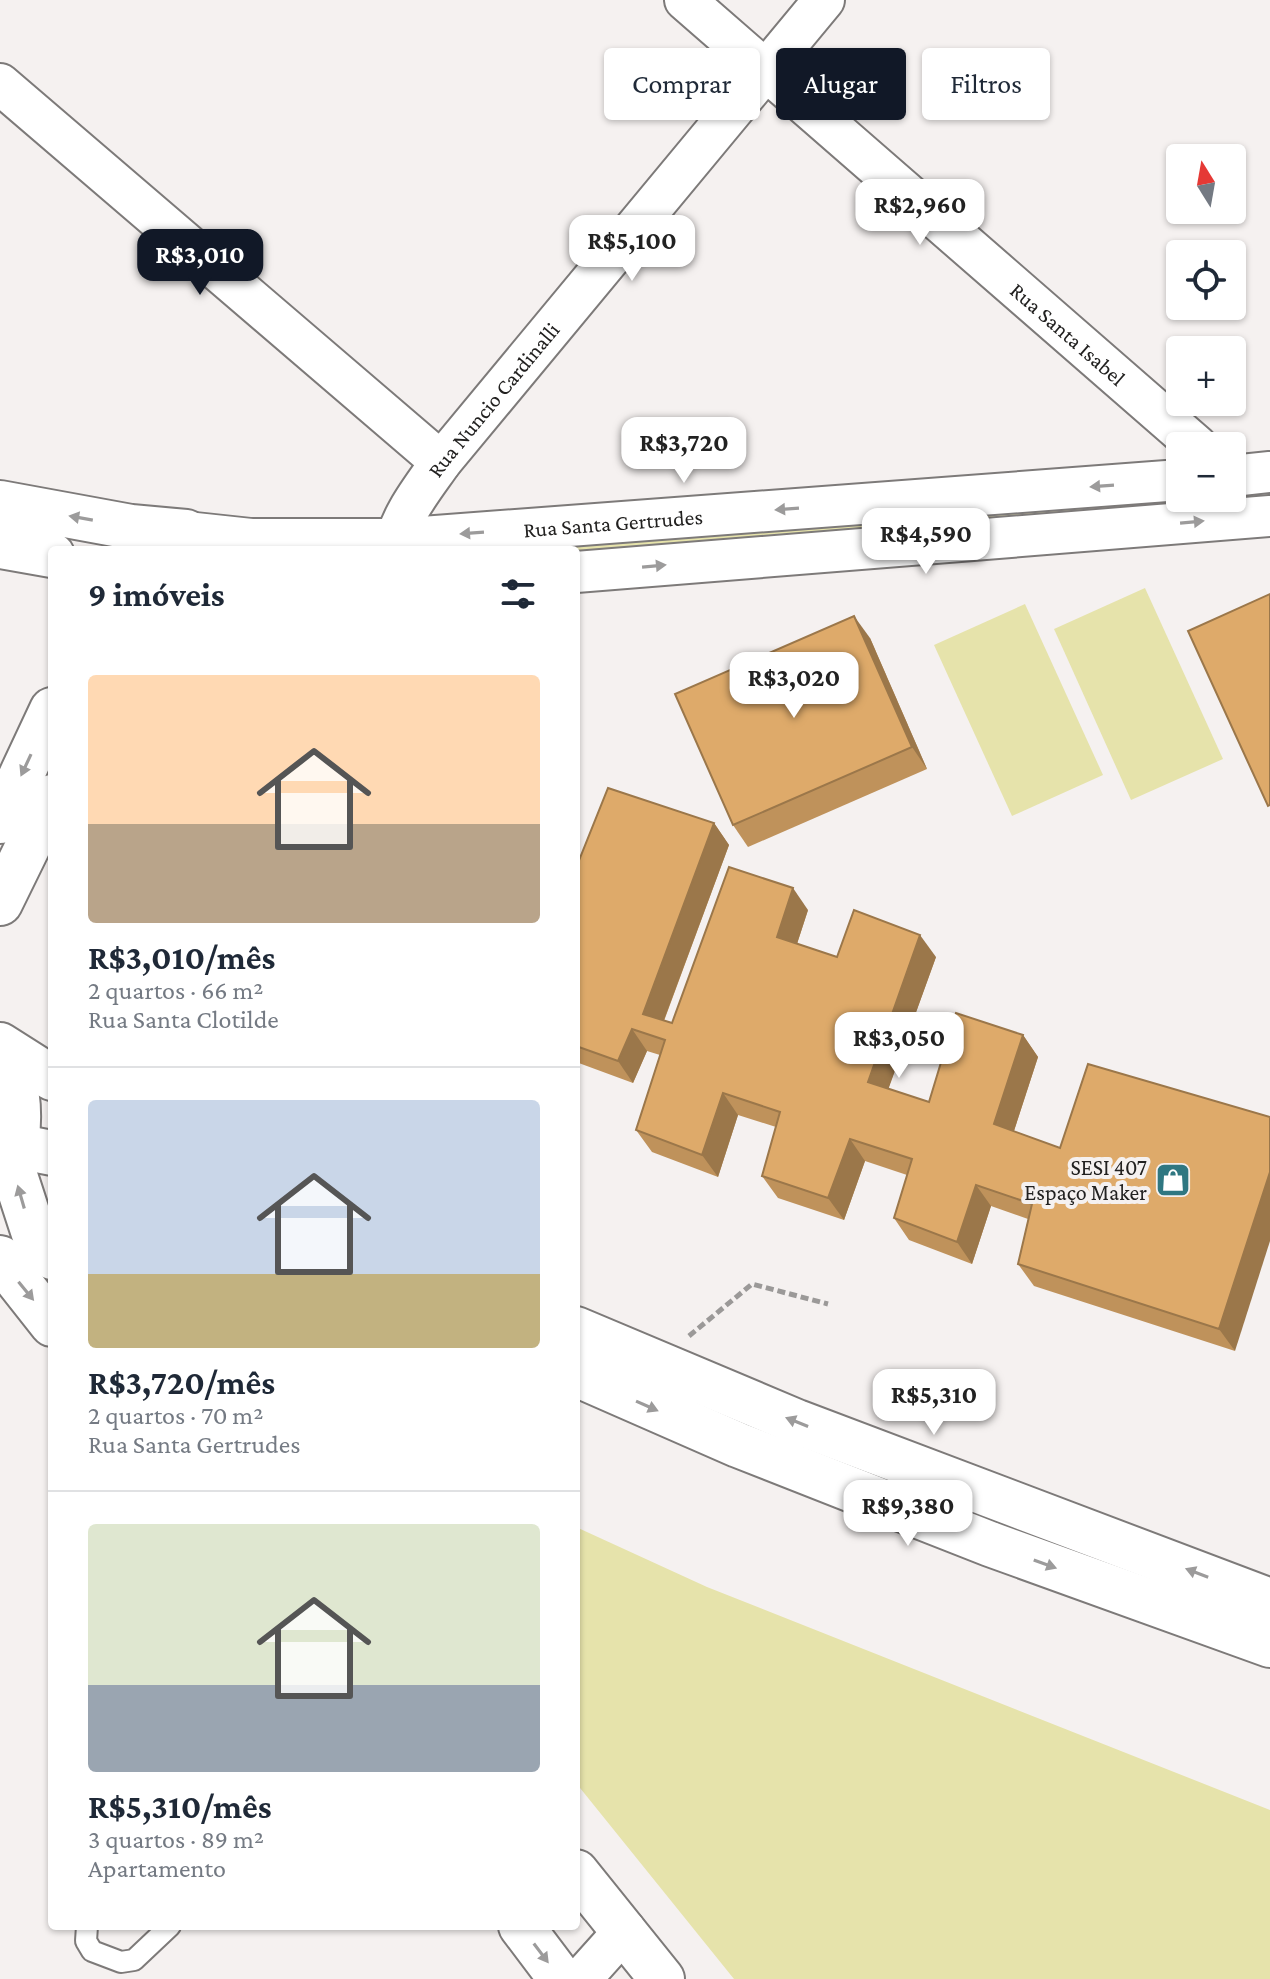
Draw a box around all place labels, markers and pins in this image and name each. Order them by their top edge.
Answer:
pin: R$2,960 [846,179,994,247]
pin: R$5,100 [558,215,706,283]
pin: R$3,010 [126,229,274,297]
pin: R$3,720 [610,417,758,485]
pin: R$4,590 [852,508,1000,576]
pin: R$3,020 [720,652,868,720]
pin: R$3,050 [825,1012,973,1080]
place label: SESI 407 Espaço Maker [1024,1155,1147,1205]
shop icon: SESI 407 Espaço Maker [1154,1161,1192,1199]
pin: R$5,310 [860,1369,1008,1437]
pin: R$9,380 [834,1480,982,1548]

